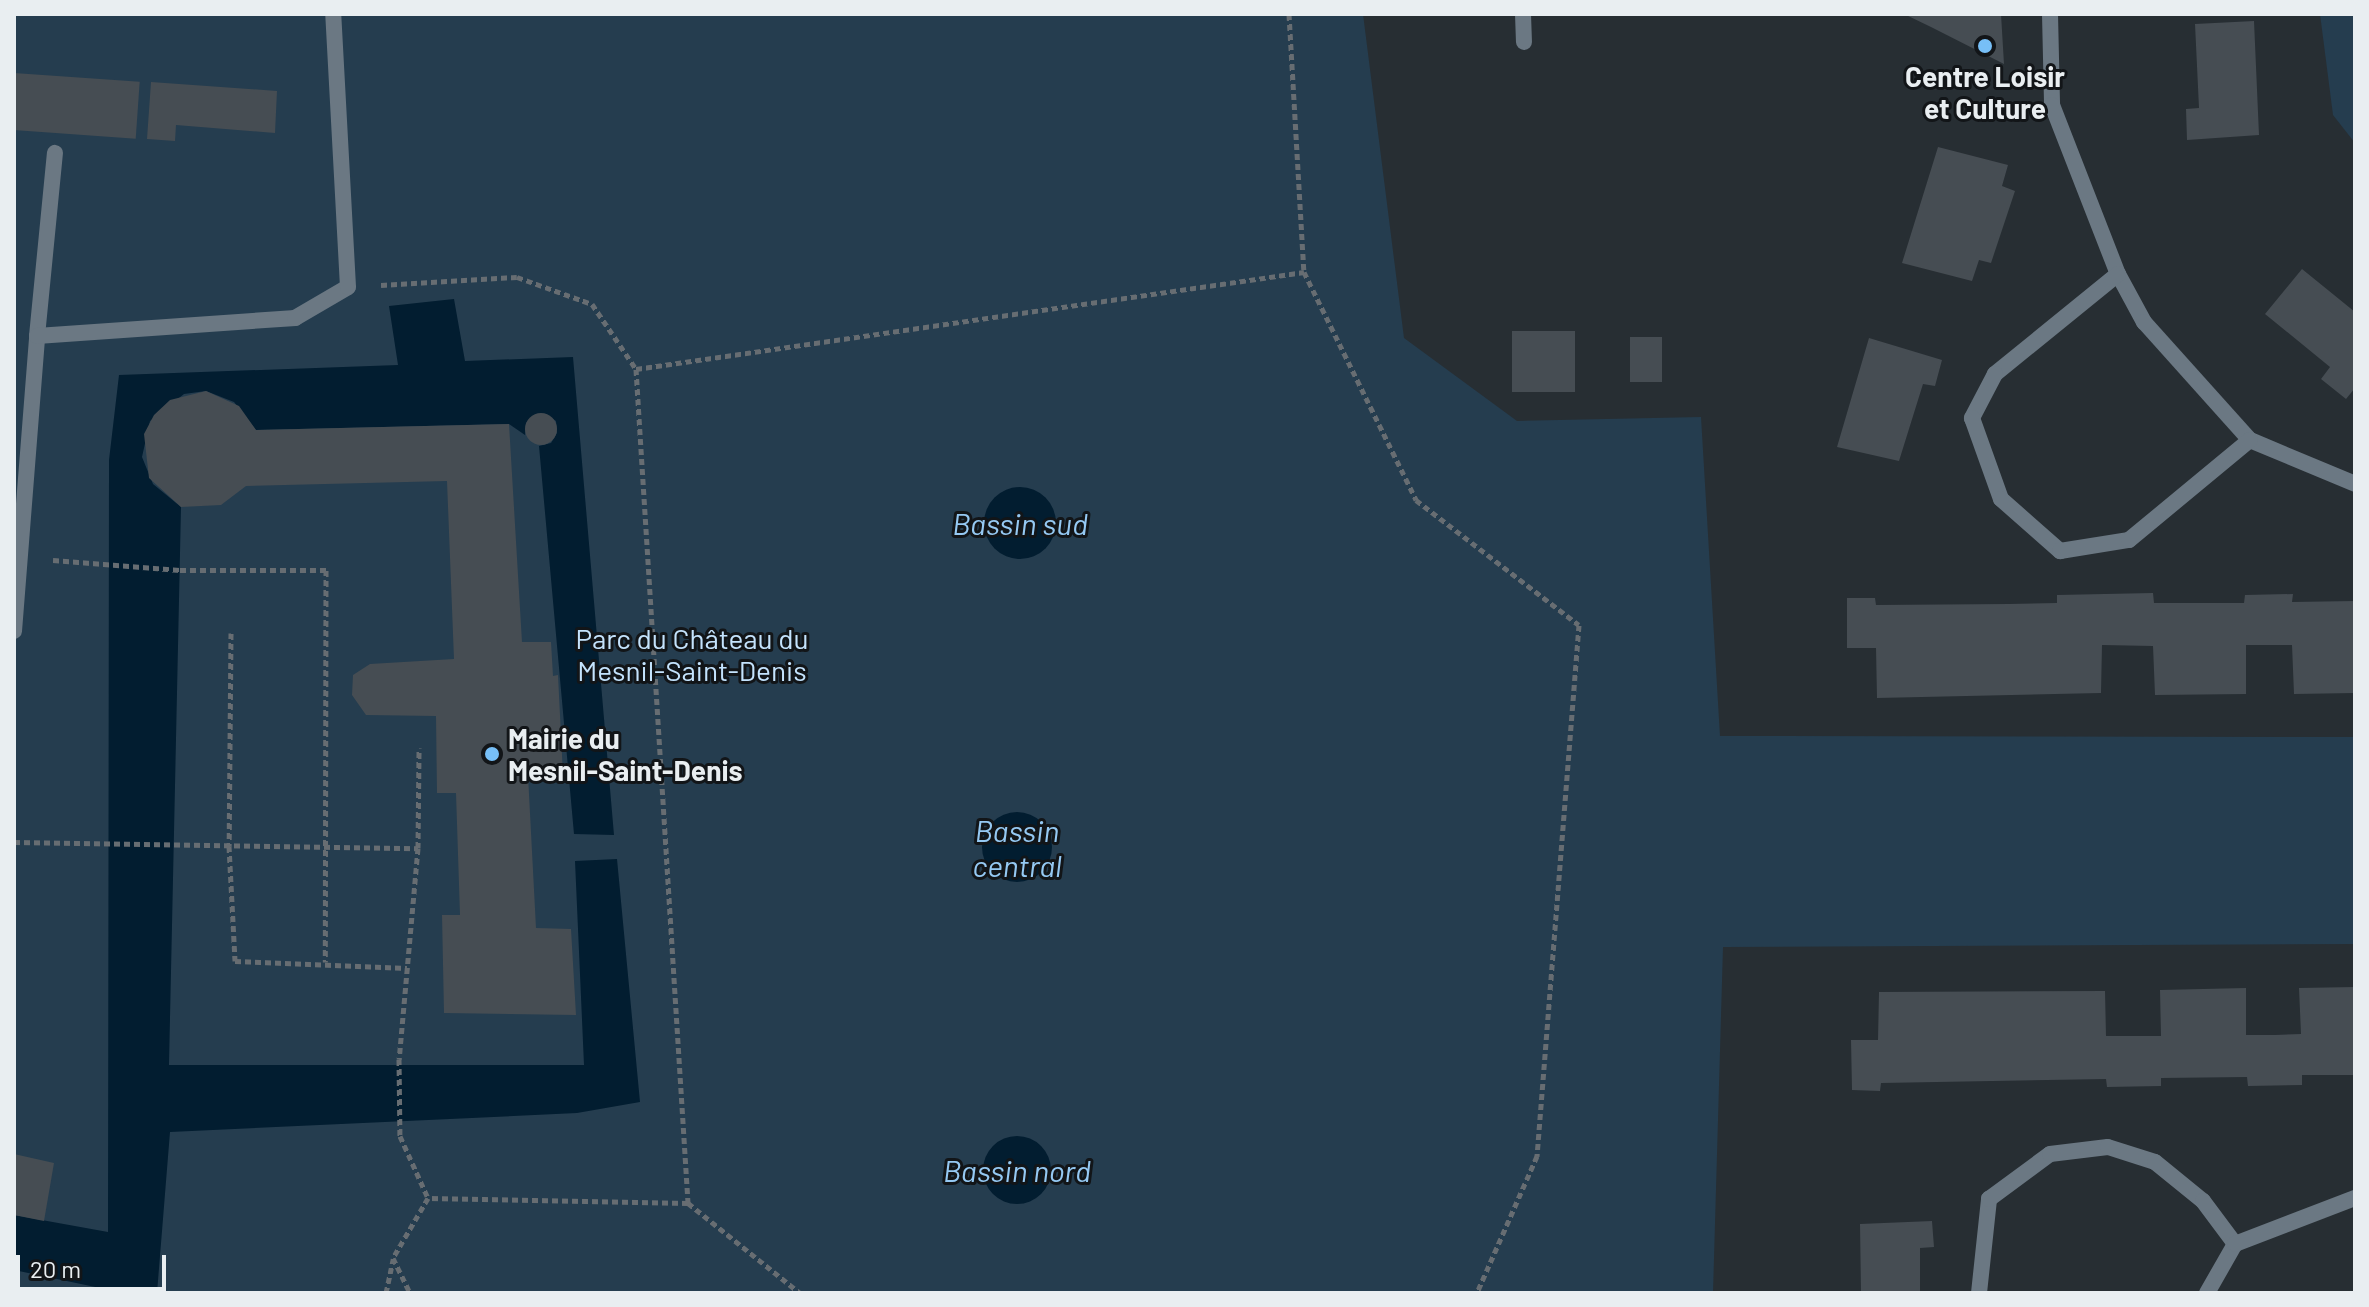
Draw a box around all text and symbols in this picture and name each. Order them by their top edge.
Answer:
marker: Centre Loisir et Culture [1976,37,1994,55]
place label: Centre Loisir et Culture [1905,59,2065,125]
water label: Bassin sud [952,505,1088,541]
park label: Parc du Château du Mesnil-Saint-Denis [575,621,809,687]
place label: Mairie du Mesnil-Saint-Denis [508,721,743,787]
marker: Mairie du Mesnil-Saint-Denis [483,745,501,763]
water label: Bassin central [972,812,1062,882]
water label: Bassin nord [943,1152,1091,1188]
scale bar [20,1239,170,1289]
text: 20 m [30,1254,81,1283]

